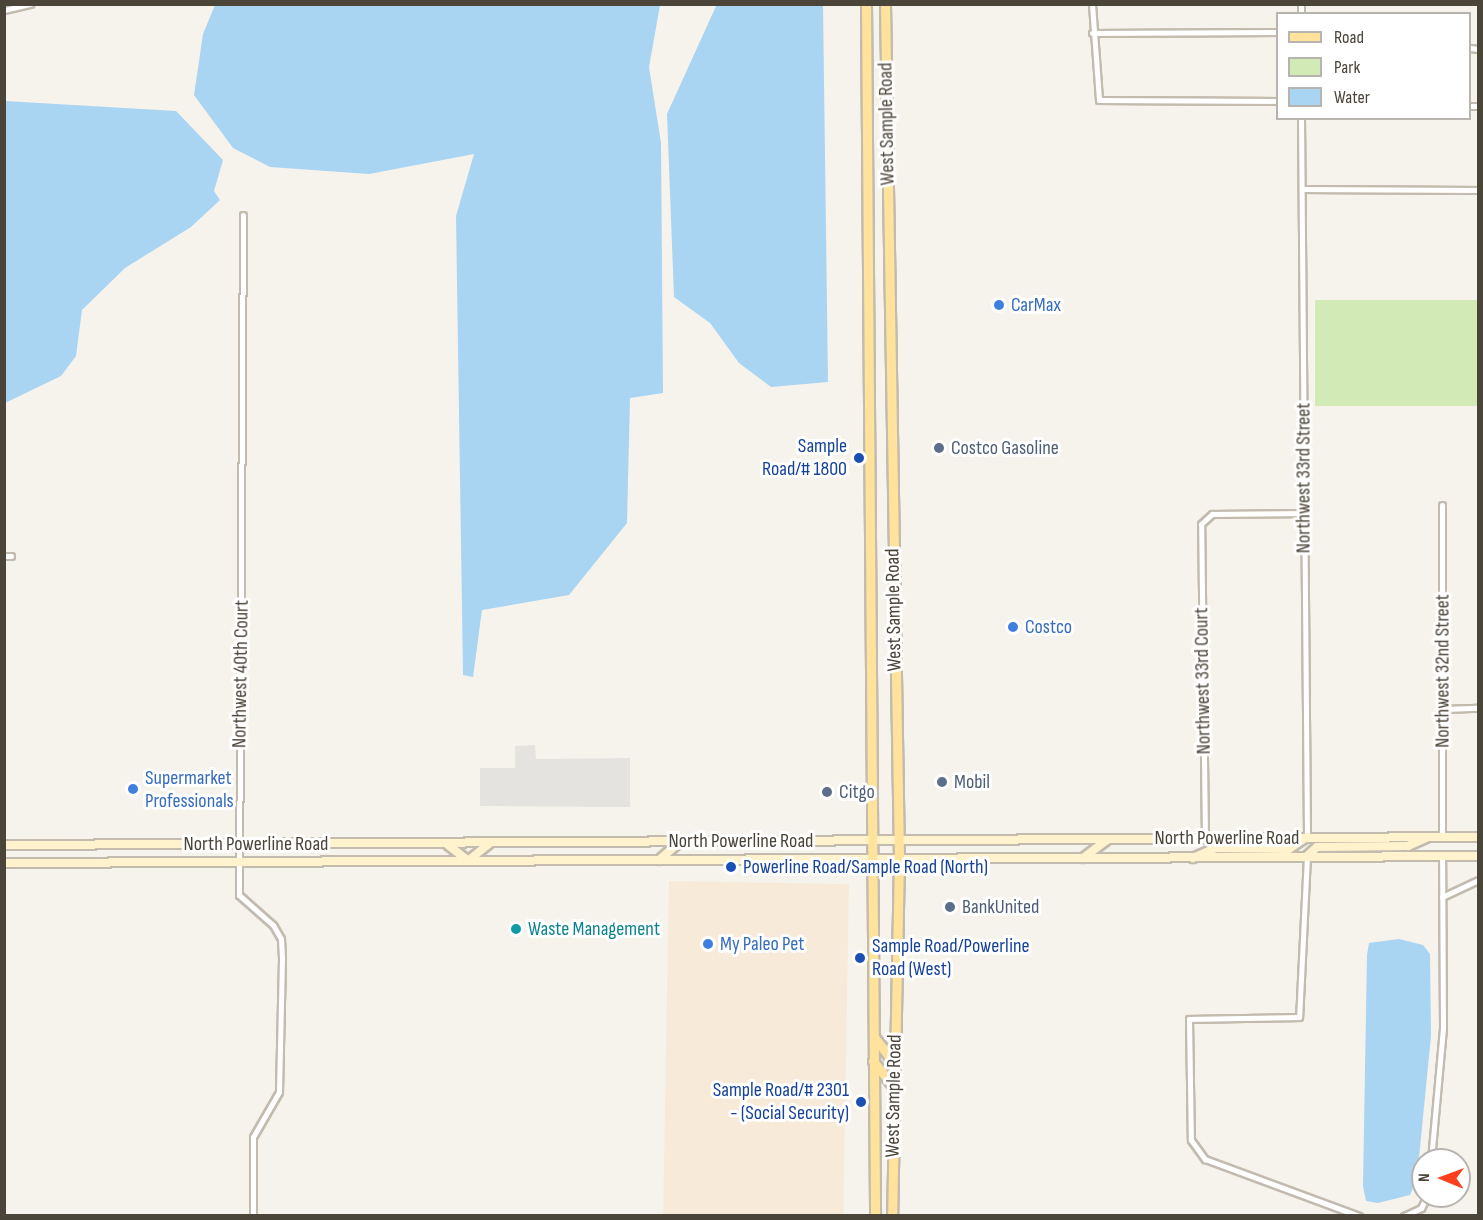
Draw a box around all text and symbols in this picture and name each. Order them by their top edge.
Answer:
legend [1276,12,1471,120]
text: Road [1334,27,1364,48]
text: Park [1334,57,1360,78]
street label: West Sample Road [874,62,900,186]
text: Water [1334,87,1370,108]
place label: CarMax [1011,293,1061,317]
marker: CarMax [992,298,1006,312]
street label: Northwest 33rd Street [1292,403,1316,553]
place label: Sample Road/# 1800 [762,434,847,481]
place label: Costco Gasoline [951,436,1059,460]
marker: Costco Gasoline [932,441,946,455]
marker: Sample Road/# 1800 [852,451,866,465]
street label: West Sample Road [881,548,907,672]
street label: Northwest 32nd Street [1431,594,1455,748]
street label: Northwest 40th Court [228,600,254,748]
street label: Northwest 33rd Court [1190,607,1216,755]
place label: Costco [1025,615,1072,639]
marker: Costco [1006,620,1020,634]
place label: Supermarket Professionals [145,766,234,813]
place label: Mobil [954,770,990,794]
marker: Mobil [935,775,949,789]
place label: Citgo [839,780,875,804]
marker: Supermarket Professionals [126,782,140,796]
marker: Citgo [820,785,834,799]
street label: North Powerline Road [1155,826,1299,850]
street label: North Powerline Road [669,829,813,853]
street label: North Powerline Road [184,832,328,856]
place label: Powerline Road/Sample Road (North) [743,855,988,879]
marker: Powerline Road/Sample Road (North) [724,860,738,874]
place label: BankUnited [962,895,1039,919]
marker: BankUnited [943,900,957,914]
place label: Waste Management [528,917,660,941]
marker: Waste Management [509,922,523,936]
place label: My Paleo Pet [720,932,804,956]
place label: Sample Road/Powerline Road (West) [872,934,1029,981]
marker: My Paleo Pet [701,937,715,951]
marker: Sample Road/Powerline Road (West) [853,951,867,965]
street label: West Sample Road [881,1034,907,1158]
place label: Sample Road/# 2301 - (Social Security) [713,1078,849,1125]
marker: Sample Road/# 2301 - (Social Security) [854,1095,868,1109]
north arrow [1411,1148,1471,1208]
text: N [1415,1173,1434,1182]

